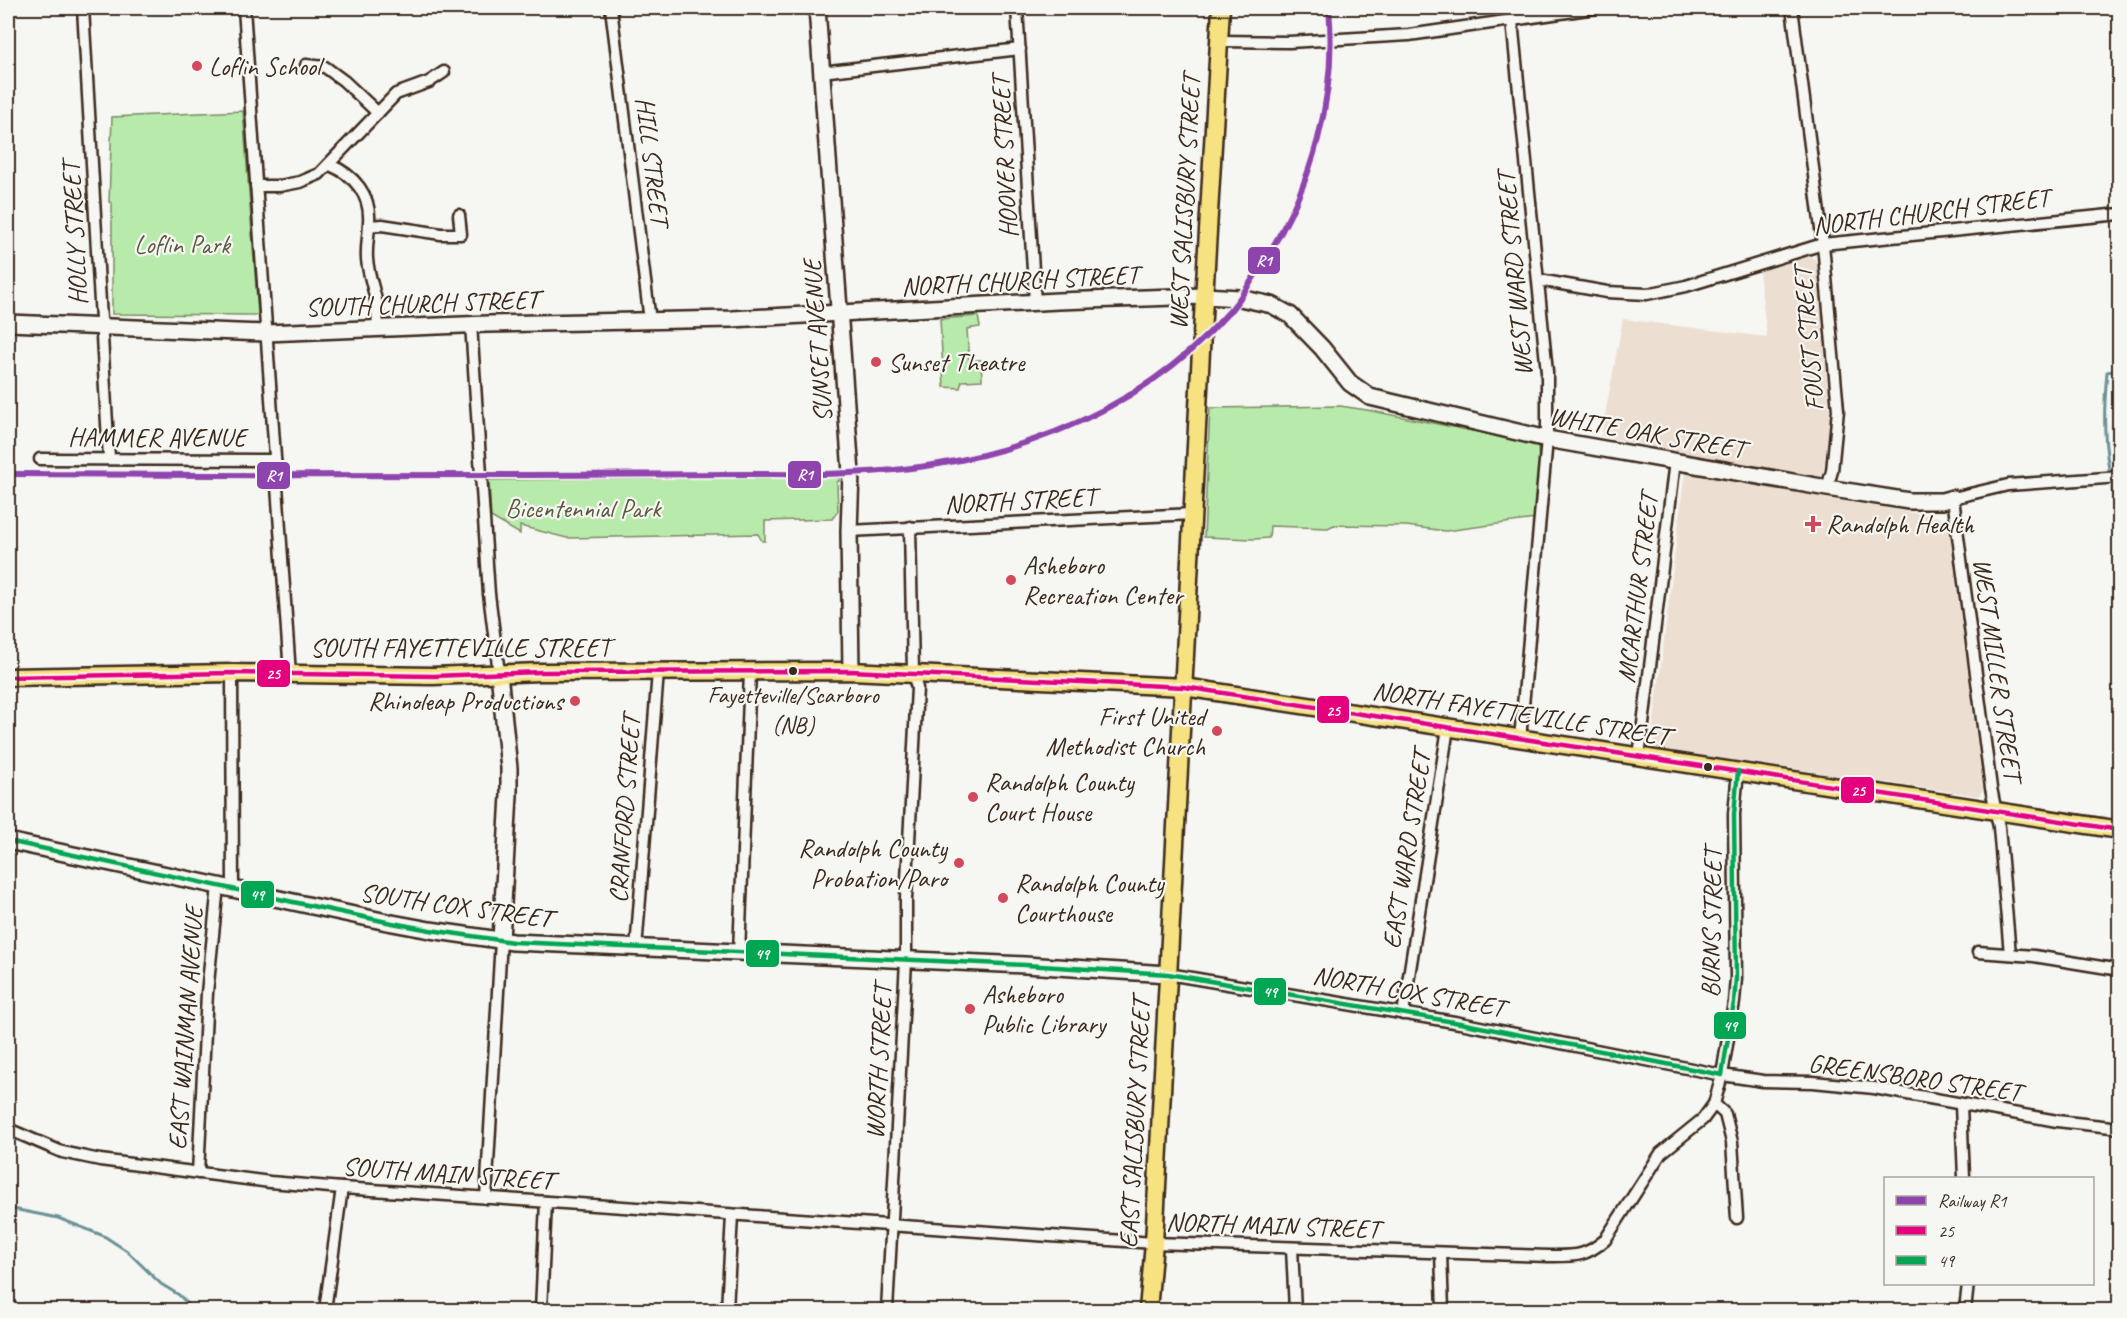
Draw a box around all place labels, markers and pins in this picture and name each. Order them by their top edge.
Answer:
place label: Loflin School [209,50,325,83]
marker: Loflin School [190,59,204,73]
place label: Sunset Theatre [888,346,1026,379]
marker: Sunset Theatre [869,355,883,369]
place label: Randolph Health [1826,508,1975,541]
marker: Randolph Health [1804,515,1822,533]
place label: Asheboro Recreation Center [1023,549,1185,612]
marker: Asheboro Recreation Center [1004,573,1018,587]
marker: Fayetteville/Scarboro (NB) [787,665,799,677]
place label: Fayetteville/Scarboro (NB) [707,680,880,740]
place label: Rhinoleap Productions [368,685,565,718]
marker: Rhinoleap Productions [568,694,582,708]
place label: First United Methodist Church [1045,700,1209,763]
marker: First United Methodist Church [1210,724,1224,738]
unlabelled marker [1702,761,1714,773]
place label: Randolph County Court House [985,766,1136,829]
marker: Randolph County Court House [966,790,980,804]
place label: Randolph County Probation/Paro [798,832,950,895]
marker: Randolph County Probation/Paro [952,856,966,870]
place label: Randolph County Courthouse [1015,867,1166,930]
marker: Randolph County Courthouse [996,891,1010,905]
place label: Asheboro Public Library [982,978,1108,1041]
marker: Asheboro Public Library [963,1002,977,1016]

